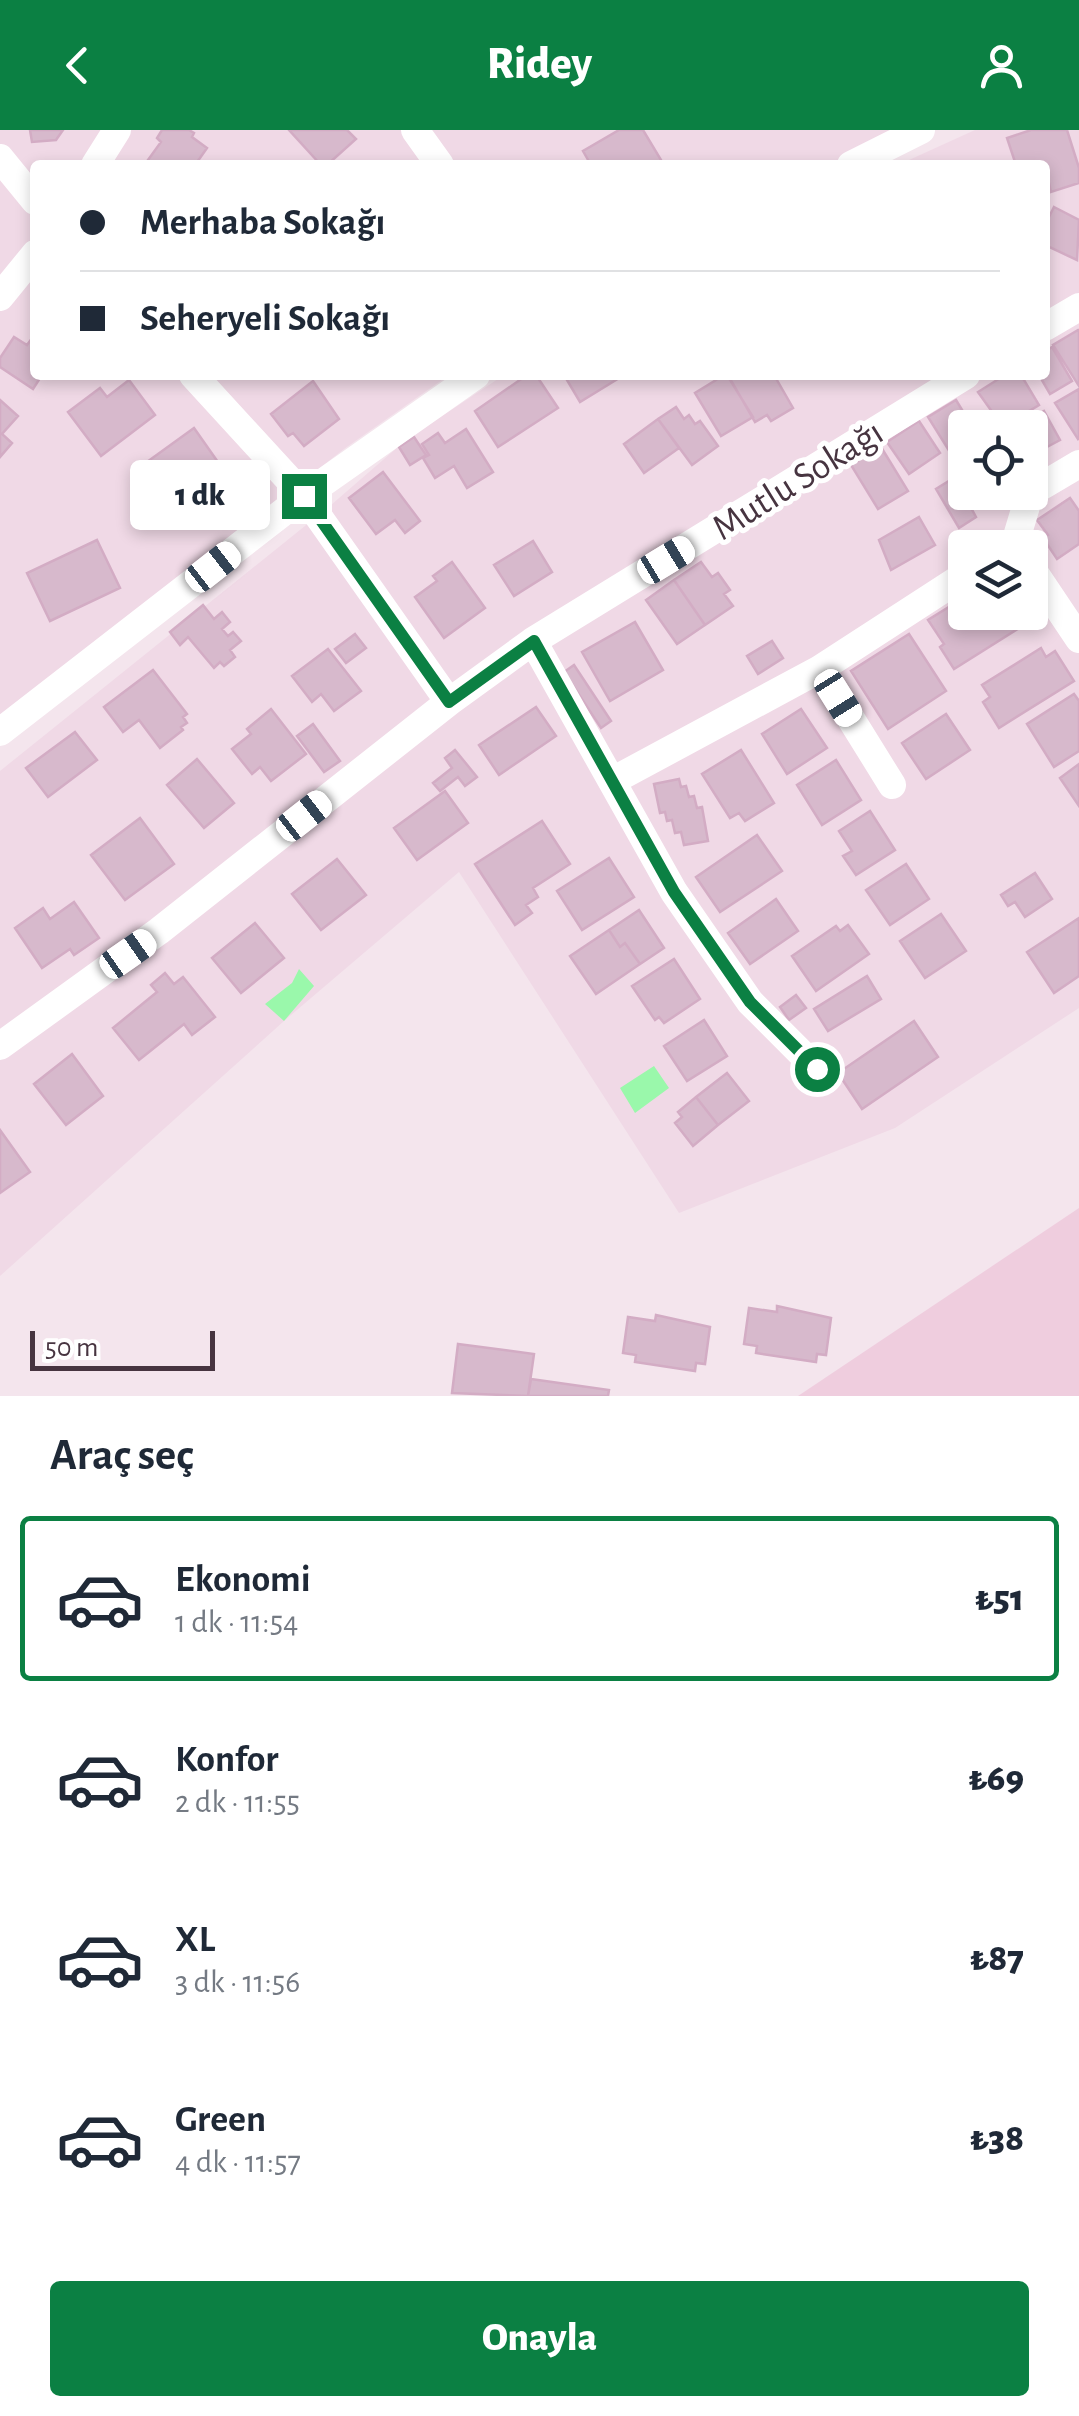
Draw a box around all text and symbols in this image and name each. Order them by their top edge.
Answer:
icon: back [50,38,105,93]
icon: person [974,38,1029,93]
text: Ridey [487,42,592,87]
text: Merhaba Sokağı [140,204,385,242]
text: Seheryeli Sokağı [140,300,390,338]
map controls [948,410,1048,630]
button: locate [948,410,1048,510]
street label: Mutlu Sokağı [706,413,890,548]
callout: 1 dk [129,461,269,531]
route end [282,474,327,519]
text: 1 dk [175,479,225,511]
button: layers [948,530,1048,630]
car [633,532,699,588]
car [180,537,246,597]
car [809,665,867,731]
car [271,786,337,846]
car [95,925,161,983]
route start [795,1047,840,1092]
scale bar [30,1326,215,1370]
text: 50 m [45,1334,99,1362]
text: Araç seç [50,1433,194,1478]
icon: car [55,1554,145,1644]
text: Ekonomi [175,1561,311,1599]
text: ₺51 [975,1580,1024,1618]
text: 1 dk · 11:54 [175,1606,298,1638]
icon: car [55,1734,145,1824]
text: Konfor [175,1741,279,1779]
text: ₺69 [969,1760,1024,1798]
text: 2 dk · 11:55 [175,1786,300,1818]
icon: car [55,1914,145,2004]
text: XL [175,1921,215,1959]
text: ₺87 [970,1940,1024,1978]
text: 3 dk · 11:56 [175,1966,300,1998]
icon: car [55,2094,145,2184]
text: Green [175,2101,266,2139]
text: ₺38 [970,2120,1024,2158]
text: 4 dk · 11:57 [175,2146,301,2178]
button: Onayla [50,2281,1029,2396]

